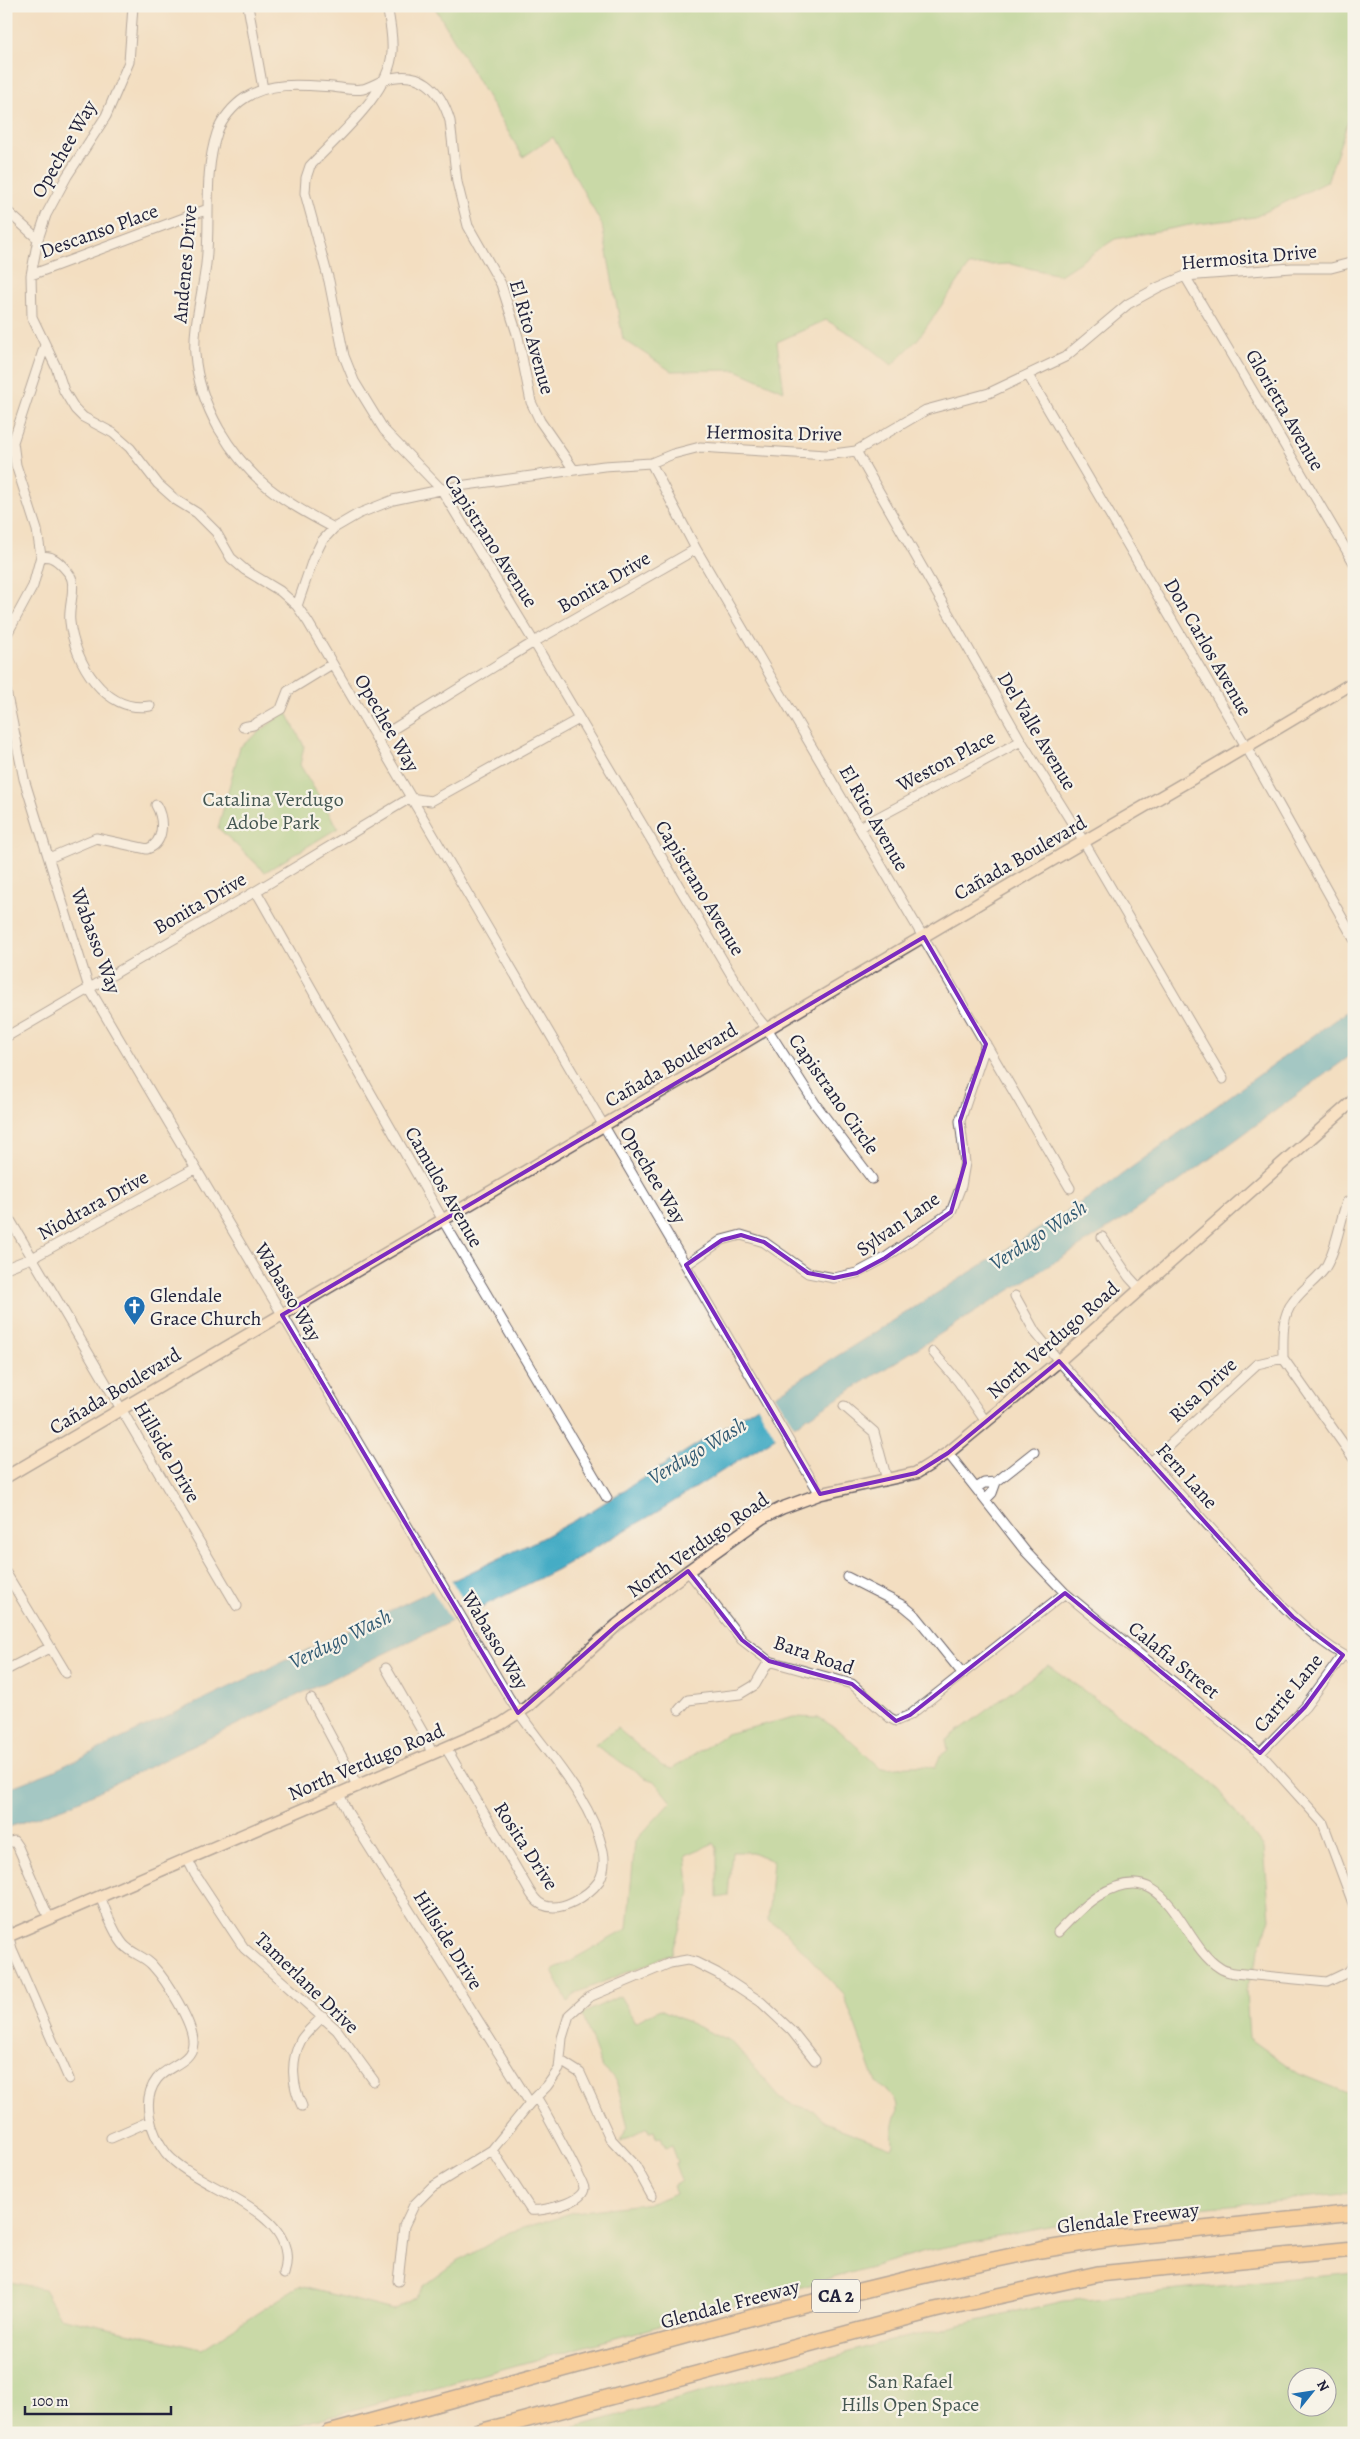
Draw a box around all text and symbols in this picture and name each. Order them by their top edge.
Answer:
street label: Opechee Way [25,94,104,203]
street label: Descanso Place [36,197,162,265]
street label: Andenes Drive [166,204,204,325]
street label: Hermosita Drive [1180,238,1318,276]
street label: El Rito Avenue [503,276,561,398]
street label: Glorietta Avenue [1239,344,1331,476]
street label: Hermosita Drive [706,418,842,448]
street label: Capistrano Avenue [438,469,544,613]
street label: Bonita Drive [553,545,655,619]
street label: Don Carlos Avenue [1158,573,1258,721]
street label: Del Valle Avenue [991,667,1083,795]
street label: Opechee Way [348,669,427,778]
street label: Weston Place [891,724,1000,799]
street label: El Rito Avenue [833,760,915,876]
park label: Catalina Verdugo Adobe Park [202,786,344,836]
street label: Cañada Boulevard [949,809,1091,907]
street label: Capistrano Avenue [649,815,751,961]
street label: Bonita Drive [149,866,251,940]
street label: Wabasso Way [64,883,128,999]
street label: Cañada Boulevard [600,1016,742,1114]
street label: Capistrano Circle [782,1028,886,1160]
street label: Camulos Avenue [398,1121,490,1253]
street label: Opechee Way [613,1121,693,1230]
street label: Niodrara Drive [33,1163,153,1247]
street label: Sylvan Lane [851,1185,945,1263]
water label: Verdugo Wash [984,1193,1092,1277]
street label: Wabasso Way [247,1237,329,1347]
street label: North Verdugo Road [981,1275,1125,1405]
place label: Glendale Grace Church [150,1282,262,1332]
church icon: Glendale Grace Church [122,1295,146,1326]
street label: Cañada Boulevard [44,1341,186,1441]
street label: Risa Drive [1163,1352,1243,1428]
street label: Hillside Drive [127,1397,207,1508]
water label: Verdugo Wash [642,1410,752,1492]
street label: Fern Lane [1150,1437,1224,1515]
street label: North Verdugo Road [622,1486,774,1604]
street label: Wabasso Way [454,1585,536,1695]
water label: Verdugo Wash [284,1602,396,1676]
street label: Calafia Street [1123,1615,1226,1705]
street label: Bara Road [770,1629,858,1681]
street label: Carrie Lane [1247,1648,1329,1738]
street label: North Verdugo Road [284,1717,448,1807]
street label: Rosita Drive [487,1797,565,1895]
street label: Hillside Drive [407,1885,489,1995]
street label: Tamerlane Drive [249,1926,365,2040]
street label: Glendale Freeway [1056,2196,1202,2240]
street label: Glendale Freeway [658,2272,803,2336]
road number: CA 2 [812,2280,860,2312]
north arrow [1288,2366,1338,2416]
park label: San Rafael Hills Open Space [841,2368,979,2418]
text: N [1312,2377,1334,2395]
scale bar [25,2384,171,2416]
text: 100 m [32,2391,69,2411]

